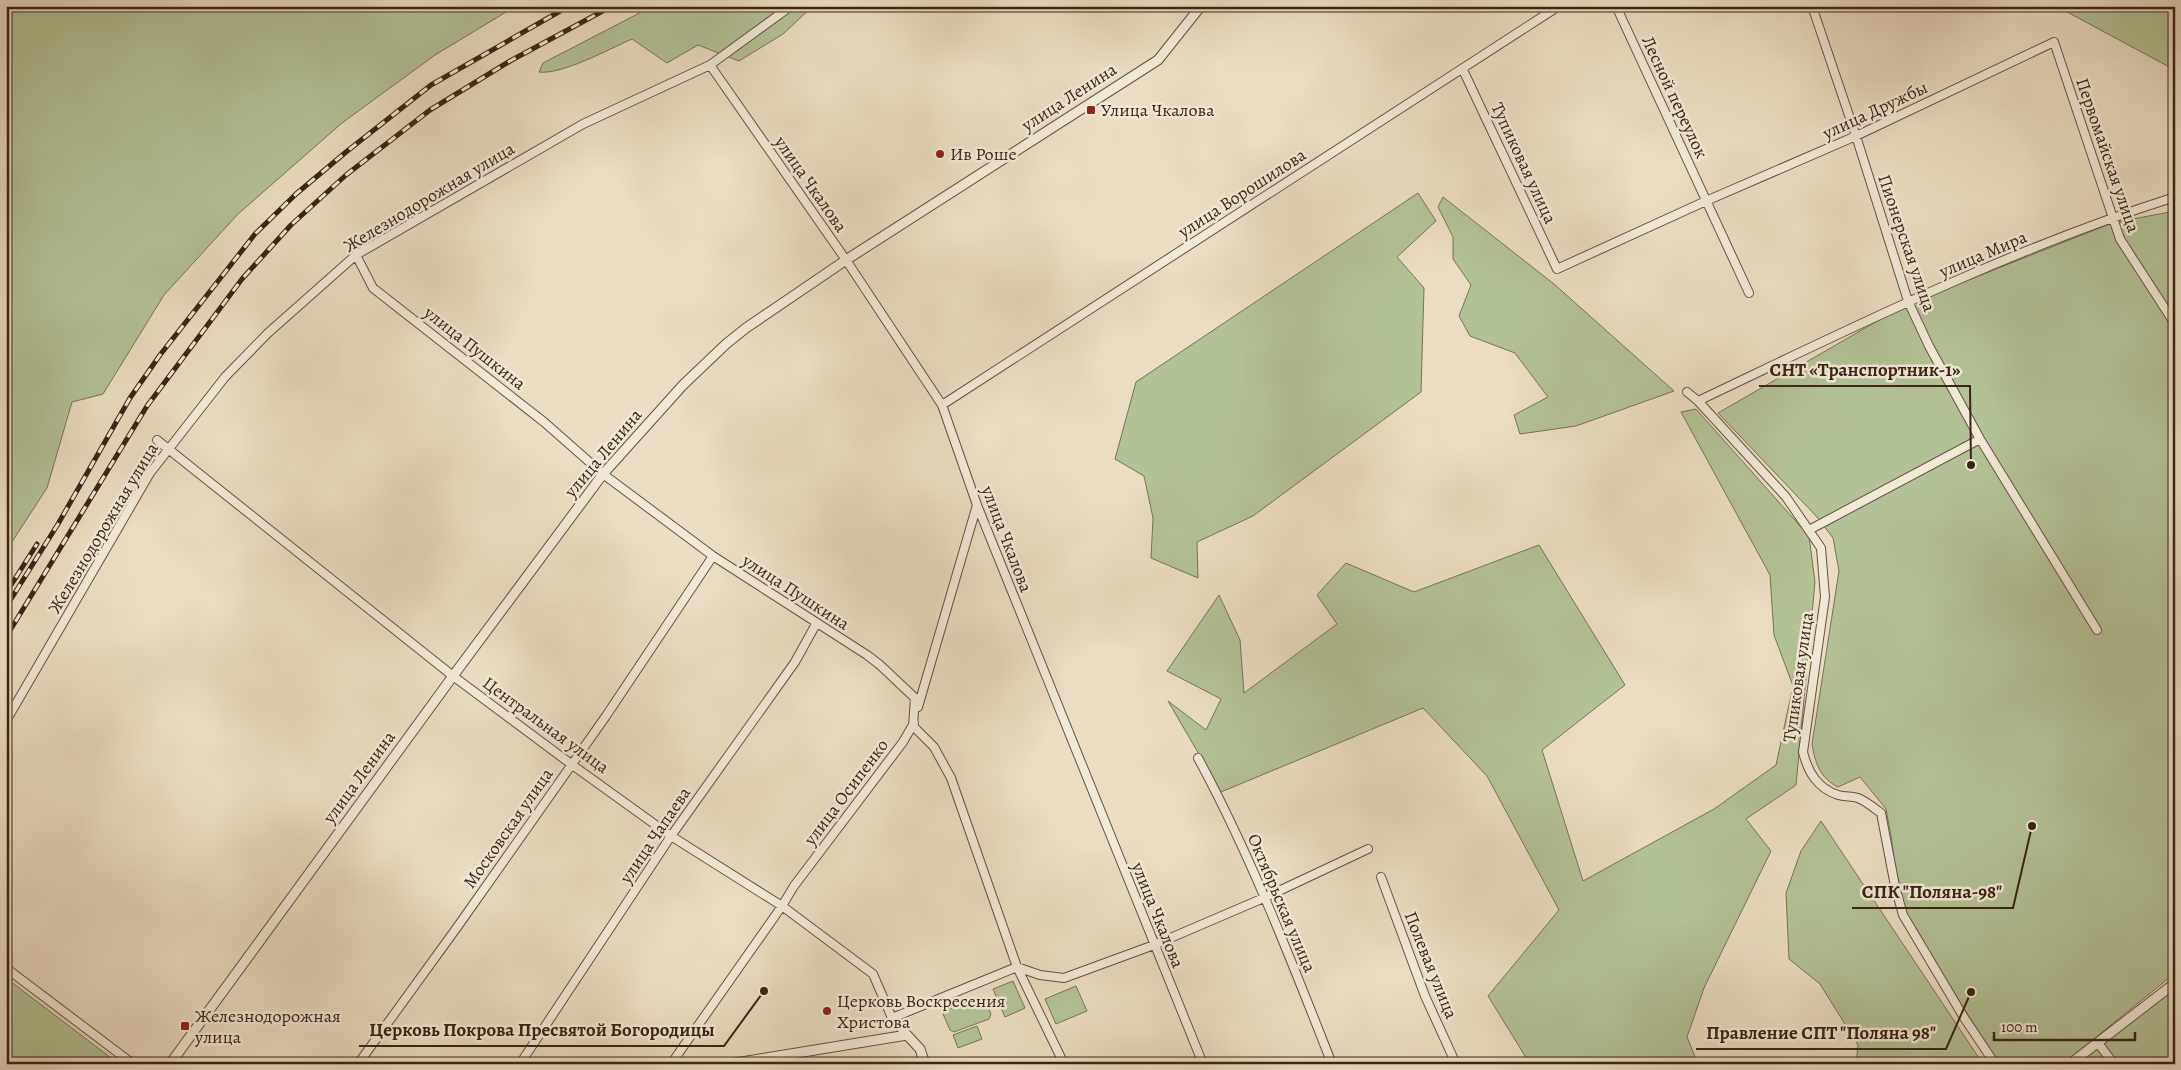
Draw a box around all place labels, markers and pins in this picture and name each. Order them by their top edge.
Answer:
place label: Улица Чкалова [1101,98,1215,122]
marker: Улица Чкалова [1085,104,1097,116]
place label: Ив Роше [950,142,1017,166]
marker: Ив Роше [934,148,946,160]
callout: СНТ «Транспортник-1» [1759,352,1970,386]
callout: СПК "Поляна-98" [1852,874,2013,908]
place label: Церковь Воскресения Христова [837,989,1005,1034]
place label: Железнодорожная улица [194,1004,341,1049]
marker: Церковь Воскресения Христова [821,1005,833,1017]
callout: Церковь Покрова Пресвятой Богородицы [359,1012,724,1046]
callout: Правление СПТ "Поляна 98" [1696,1015,1946,1049]
marker: Железнодорожная улица [179,1020,191,1032]

